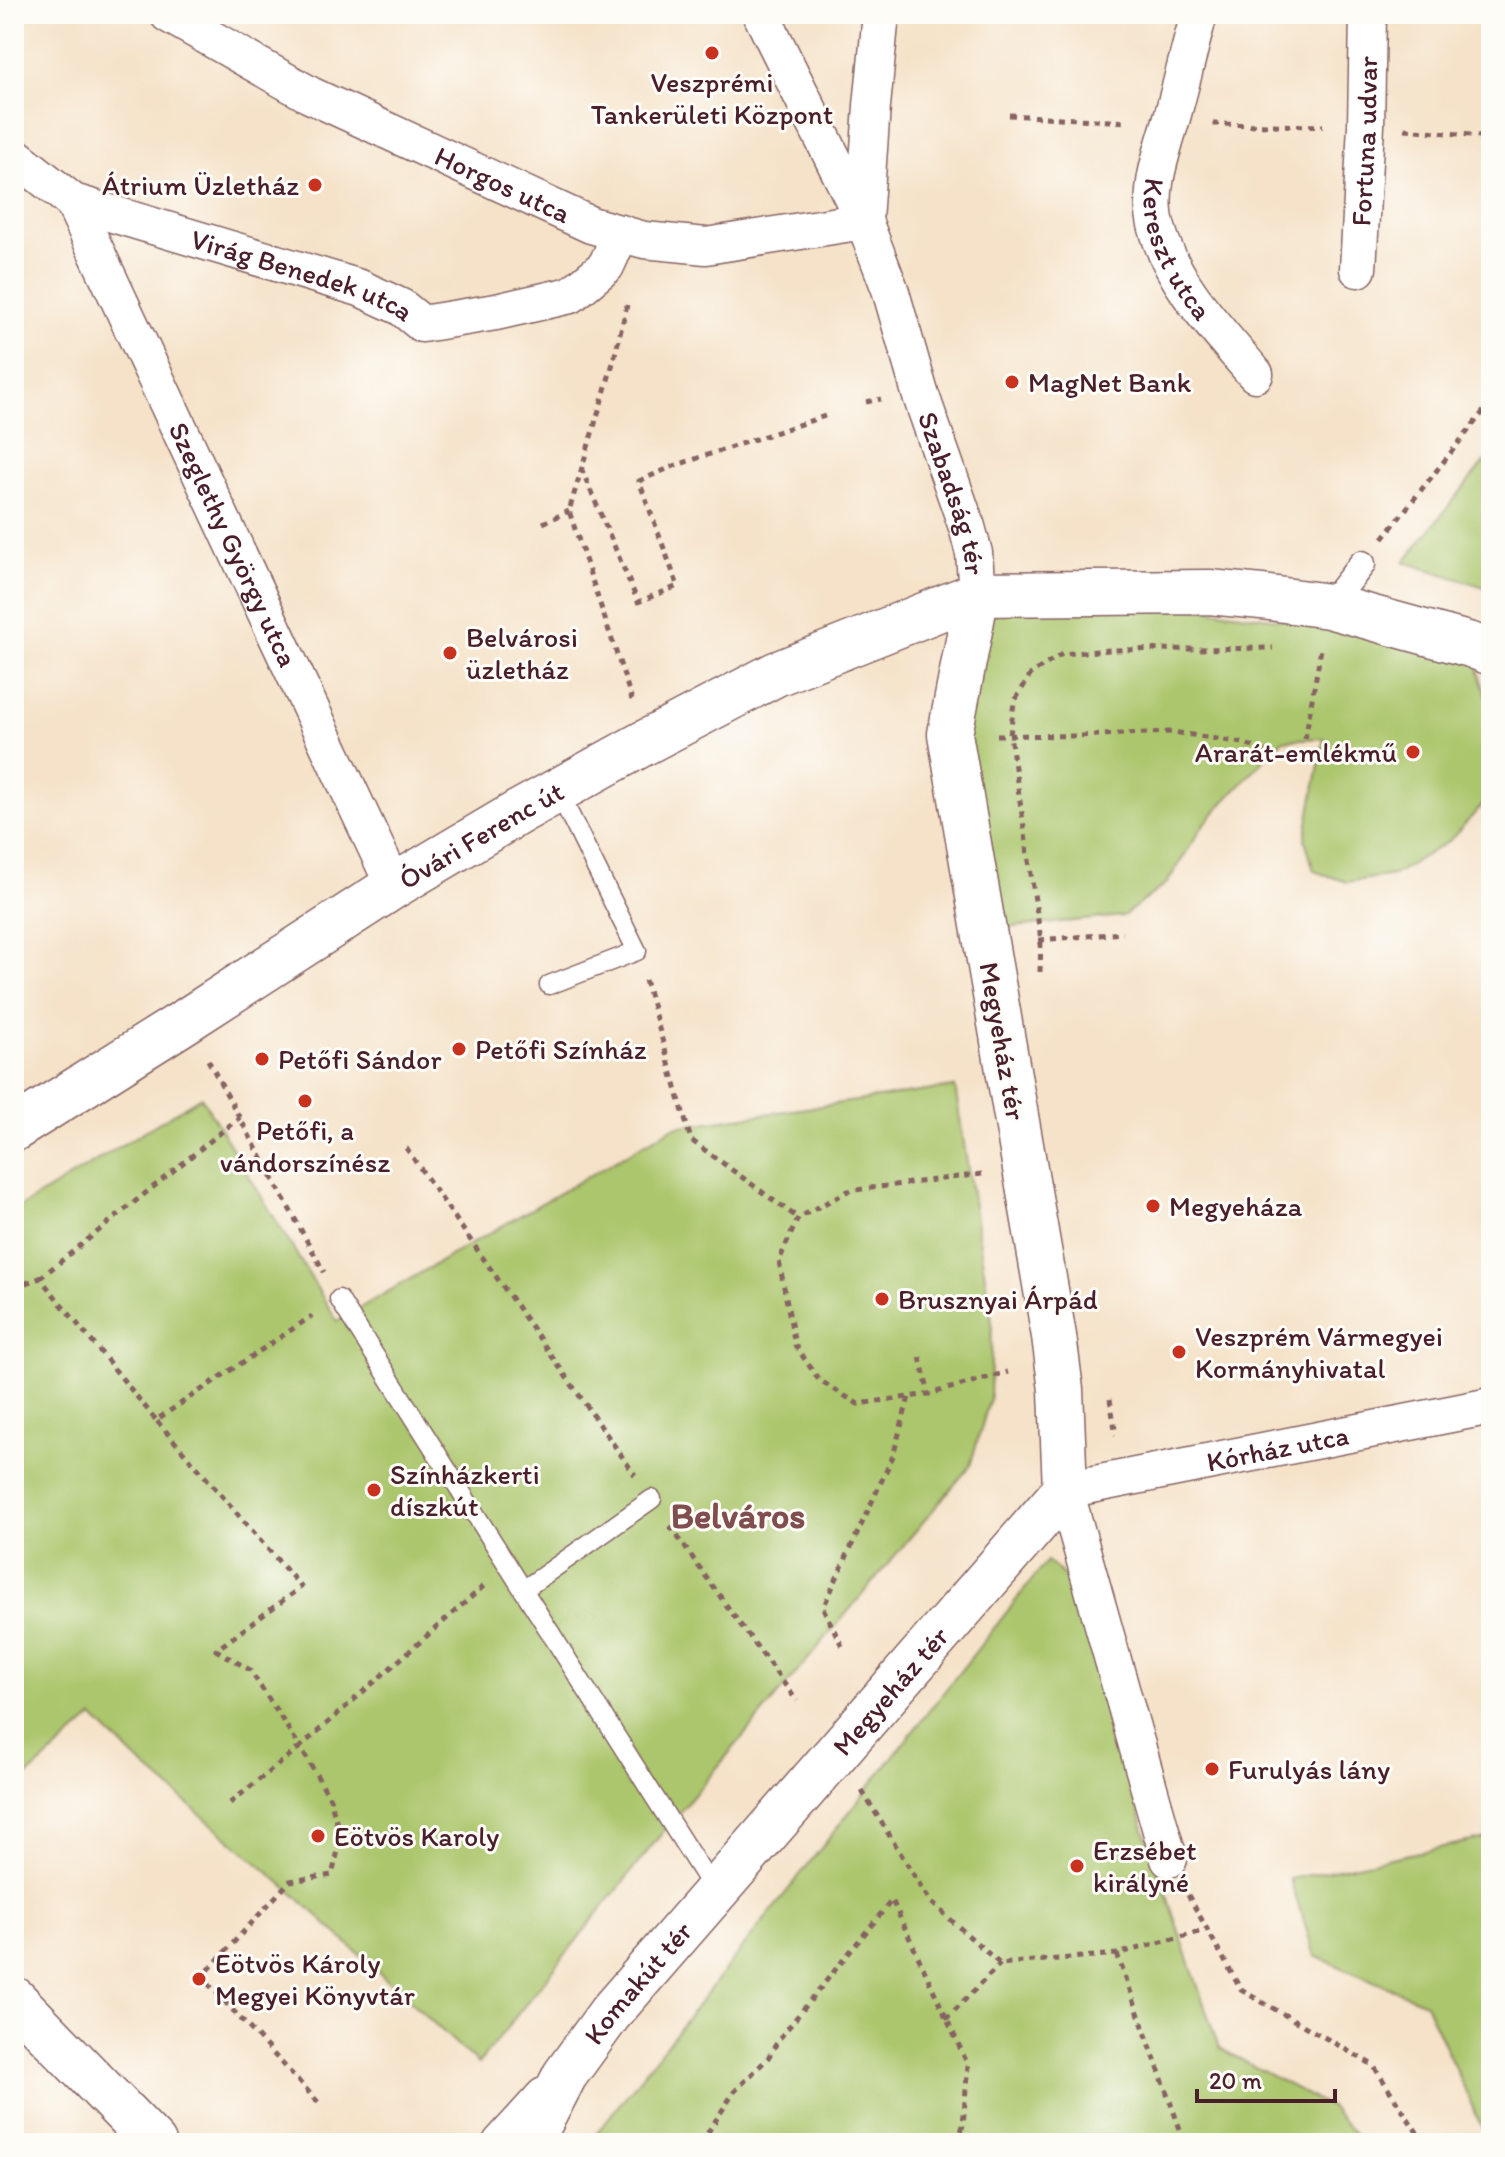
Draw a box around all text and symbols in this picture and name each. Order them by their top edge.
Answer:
marker: Veszprémi Tankerületi Központ [703,44,721,62]
street label: Fortuna udvar [1343,56,1384,227]
place label: Veszprémi Tankerületi Központ [591,65,833,131]
street label: Horgos utca [430,138,577,230]
place label: Átrium Üzletház [102,168,299,202]
marker: Átrium Üzletház [306,176,324,194]
street label: Kereszt utca [1136,177,1220,327]
street label: Virág Benedek utca [187,221,422,328]
place label: MagNet Bank [1028,365,1192,399]
marker: MagNet Bank [1003,373,1021,391]
street label: Szabadság tér [911,407,993,576]
street label: Szeglethy György utca [162,417,306,672]
place label: Belvárosi üzletház [466,620,578,686]
marker: Belvárosi üzletház [441,644,459,662]
place label: Ararát-emlékmű [1195,735,1397,769]
marker: Ararát-emlékmű [1404,743,1422,761]
street label: Óvári Ferenc út [393,774,569,896]
street label: Megyeház tér [972,959,1034,1123]
place label: Petőfi Színház [475,1032,647,1066]
marker: Petőfi Színház [450,1040,468,1058]
place label: Petőfi Sándor [278,1042,442,1076]
marker: Petőfi Sándor [253,1050,271,1068]
marker: Petőfi, a vándorszínész [296,1092,314,1110]
place label: Petőfi, a vándorszínész [220,1113,390,1179]
place label: Megyeháza [1169,1189,1303,1223]
marker: Megyeháza [1144,1197,1162,1215]
place label: Brusznyai Árpád [898,1282,1098,1316]
marker: Brusznyai Árpád [873,1290,891,1308]
place label: Veszprém Vármegyei Kormányhivatal [1195,1319,1443,1385]
marker: Veszprém Vármegyei Kormányhivatal [1170,1343,1188,1361]
street label: Kórház utca [1204,1417,1352,1479]
place label: Színházkerti díszkút [390,1457,540,1523]
marker: Színházkerti díszkút [365,1481,383,1499]
district label: Belváros [671,1494,805,1537]
street label: Megyeház tér [825,1619,956,1762]
place label: Furulyás lány [1228,1752,1390,1786]
marker: Furulyás lány [1203,1760,1221,1778]
place label: Eötvös Karoly [334,1819,499,1853]
marker: Eötvös Karoly [309,1827,327,1845]
place label: Erzsébet királyné [1093,1833,1197,1899]
marker: Erzsébet királyné [1068,1857,1086,1875]
street label: Komakút tér [576,1914,699,2051]
place label: Eötvös Károly Megyei Könyvtár [215,1946,415,2012]
marker: Eötvös Károly Megyei Könyvtár [190,1970,208,1988]
scale bar [1197,2053,1335,2103]
text: 20 m [1209,2066,1262,2095]

